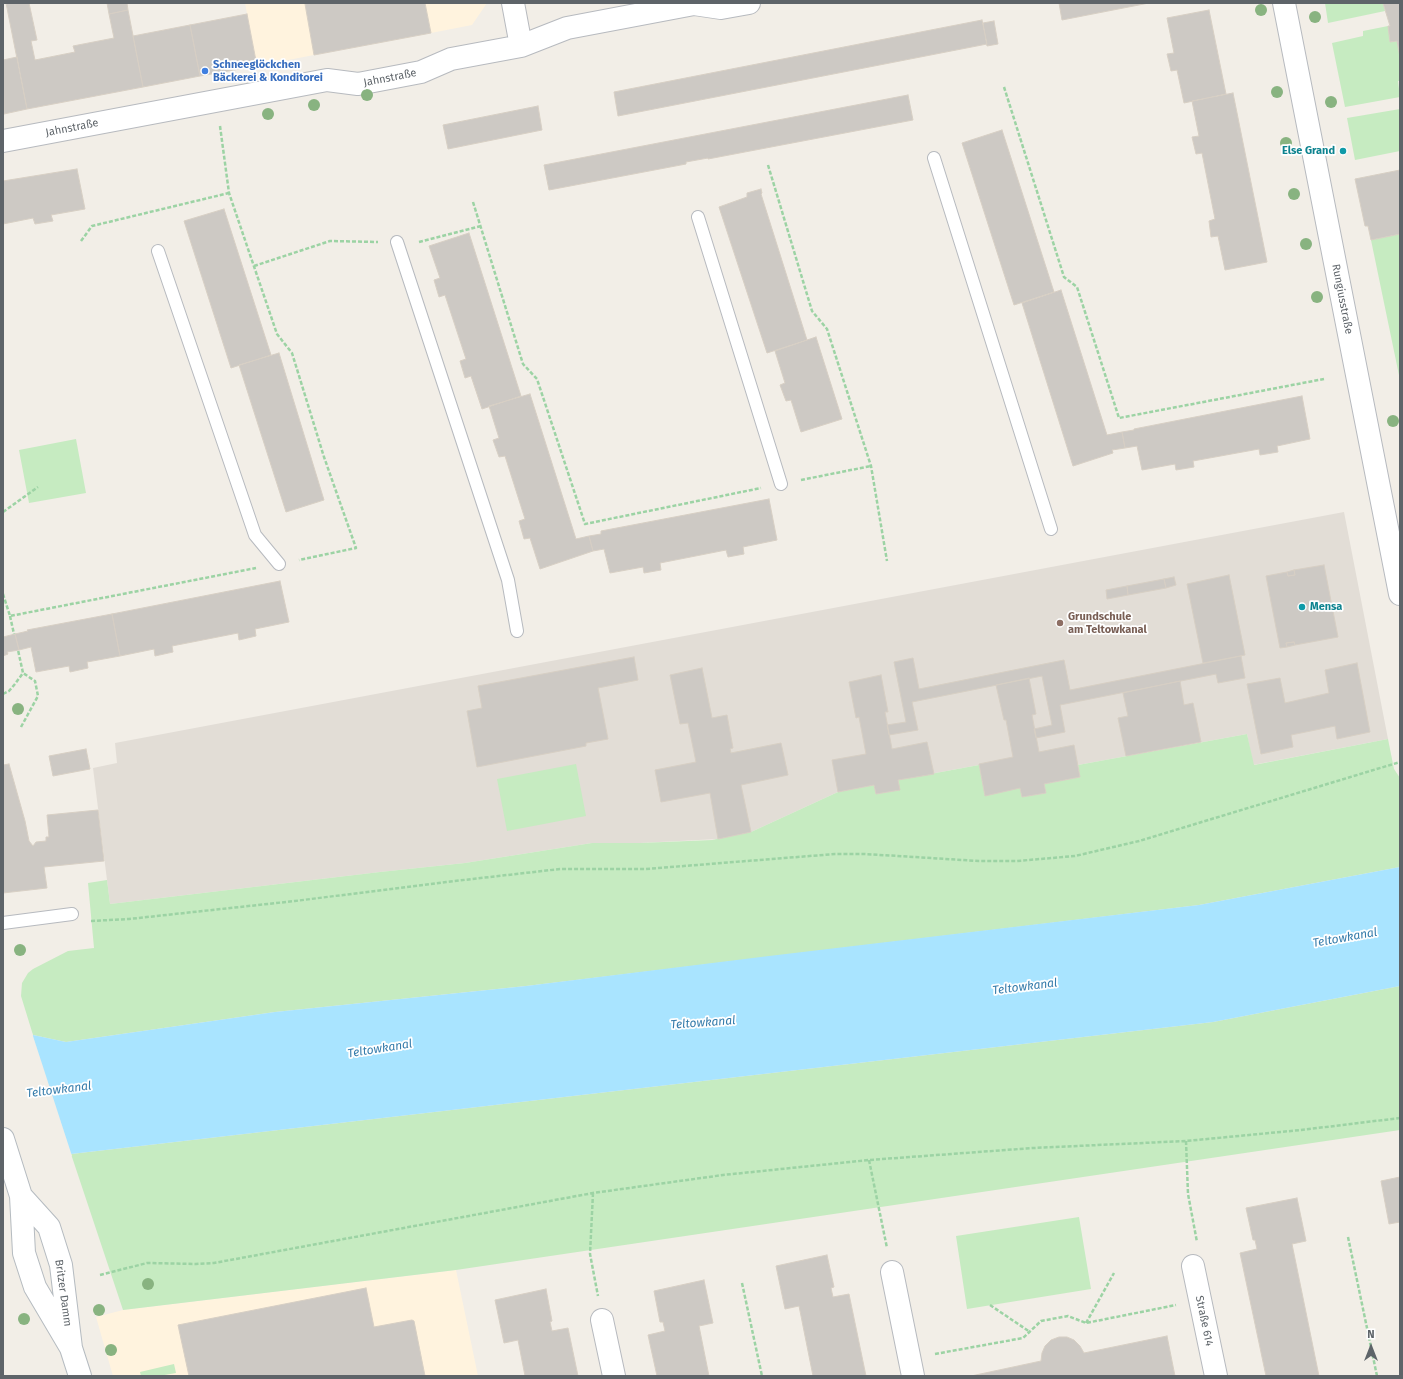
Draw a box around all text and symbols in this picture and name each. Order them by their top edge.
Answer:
place label: Schneeglöckchen Bäckerei & Konditorei [213,58,323,84]
marker: Schneeglöckchen Bäckerei & Konditorei [200,66,210,76]
street label: Jahnstraße [362,66,418,90]
street label: Jahnstraße [44,116,100,140]
place label: Else Grand [1282,144,1335,158]
marker: Else Grand [1338,146,1348,156]
street label: Rungiusstraße [1329,263,1355,335]
place label: Mensa [1310,600,1342,614]
marker: Mensa [1297,602,1307,612]
place label: Grundschule am Teltowkanal [1068,610,1147,636]
marker: Grundschule am Teltowkanal [1055,618,1065,628]
water label: Teltowkanal [1312,925,1378,951]
water label: Teltowkanal [992,976,1058,998]
water label: Teltowkanal [670,1014,736,1032]
water label: Teltowkanal [347,1037,413,1061]
water label: Teltowkanal [26,1079,92,1101]
street label: Britzer Damm [52,1259,74,1327]
street label: Straße 614 [1192,1295,1216,1347]
north arrow [1351,1327,1391,1367]
text: N [1367,1328,1375,1341]

